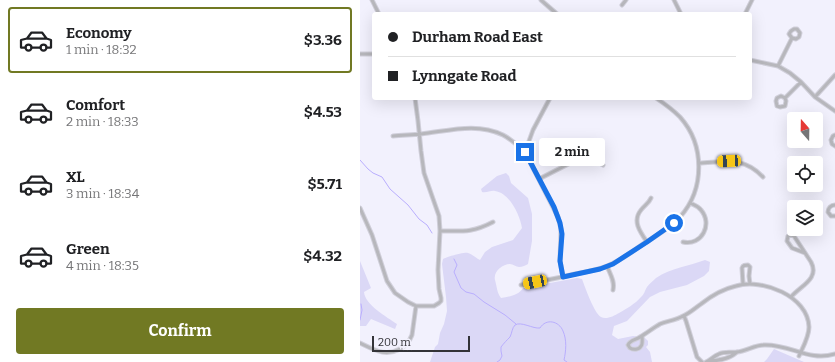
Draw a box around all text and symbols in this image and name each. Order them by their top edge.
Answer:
icon: car [18,22,54,58]
text: Economy [66,24,132,42]
text: Durham Road East [412,28,543,46]
text: $3.36 [304,31,342,49]
text: 1 min · 18:32 [66,42,137,57]
text: Lynngate Road [412,67,517,85]
icon: car [18,94,54,130]
text: Comfort [66,96,125,114]
text: $4.53 [304,103,342,121]
north arrow [787,112,823,148]
map controls [787,112,823,236]
text: 2 min · 18:33 [66,114,139,129]
callout: 2 min [539,138,605,166]
route end [516,143,534,161]
text: 2 min [555,144,589,159]
car [717,154,741,168]
button: locate [787,156,823,192]
icon: car [18,166,54,202]
text: XL [66,168,85,186]
text: $5.71 [308,175,342,193]
text: 3 min · 18:34 [66,186,139,201]
button: layers [787,200,823,236]
route start [665,214,683,232]
icon: car [18,238,54,274]
text: Green [66,240,110,258]
text: $4.32 [303,247,342,265]
text: 4 min · 18:35 [66,258,139,273]
car [522,274,548,290]
button: Confirm [16,308,344,354]
scale bar [372,334,470,353]
text: 200 m [378,336,411,349]

